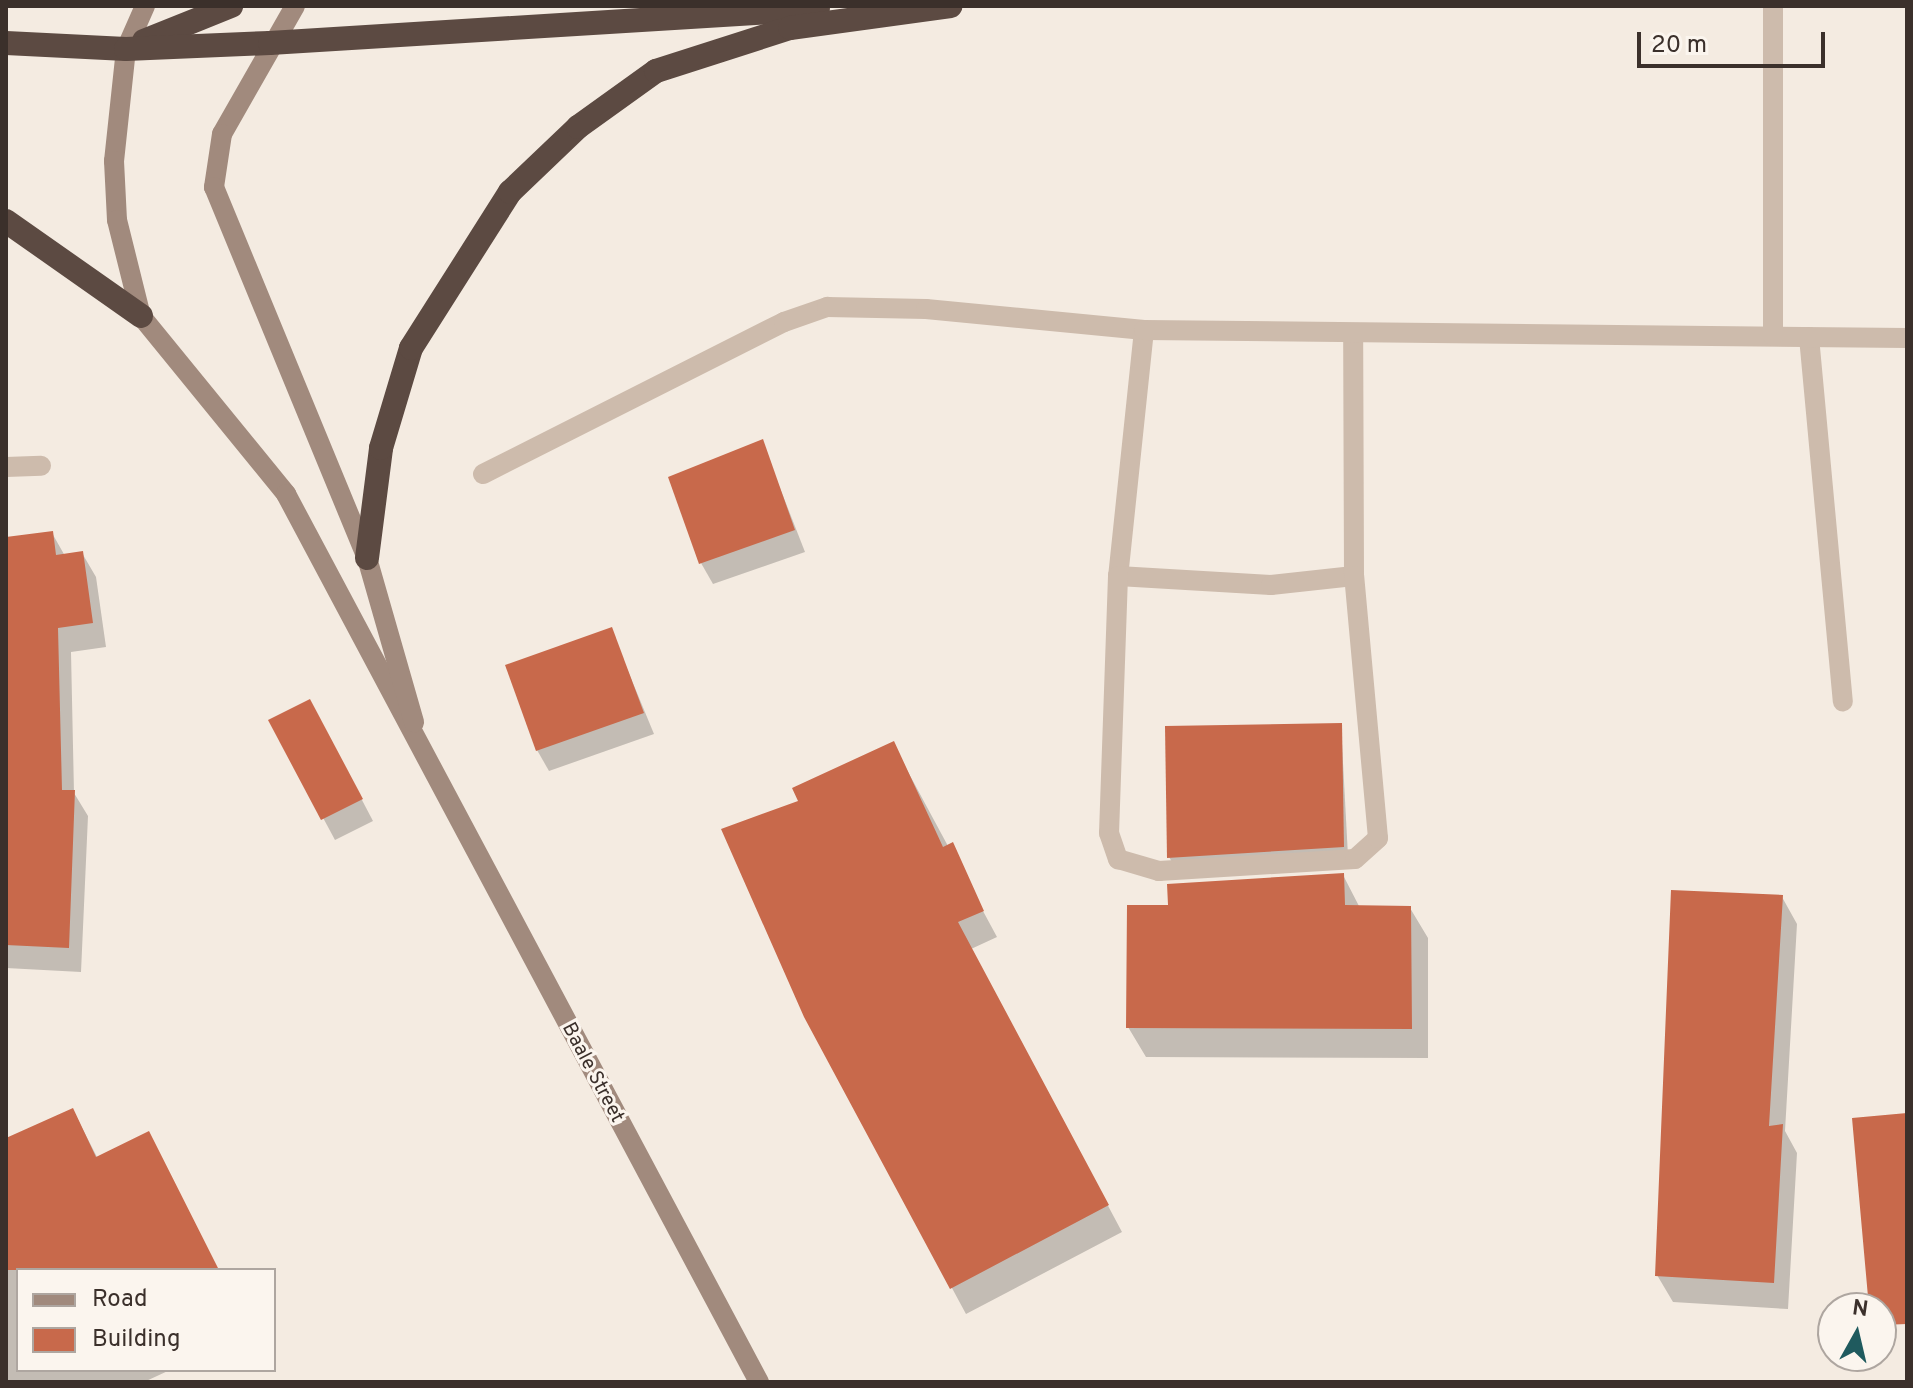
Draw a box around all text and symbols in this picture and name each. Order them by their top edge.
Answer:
scale bar [1641,16,1829,66]
text: 20 m [1651,31,1707,61]
street label: Baale Street [556,1019,628,1127]
legend [16,1268,276,1372]
text: Road [92,1285,148,1315]
north arrow [1817,1292,1897,1372]
text: N [1850,1295,1870,1324]
text: Building [92,1325,181,1355]

